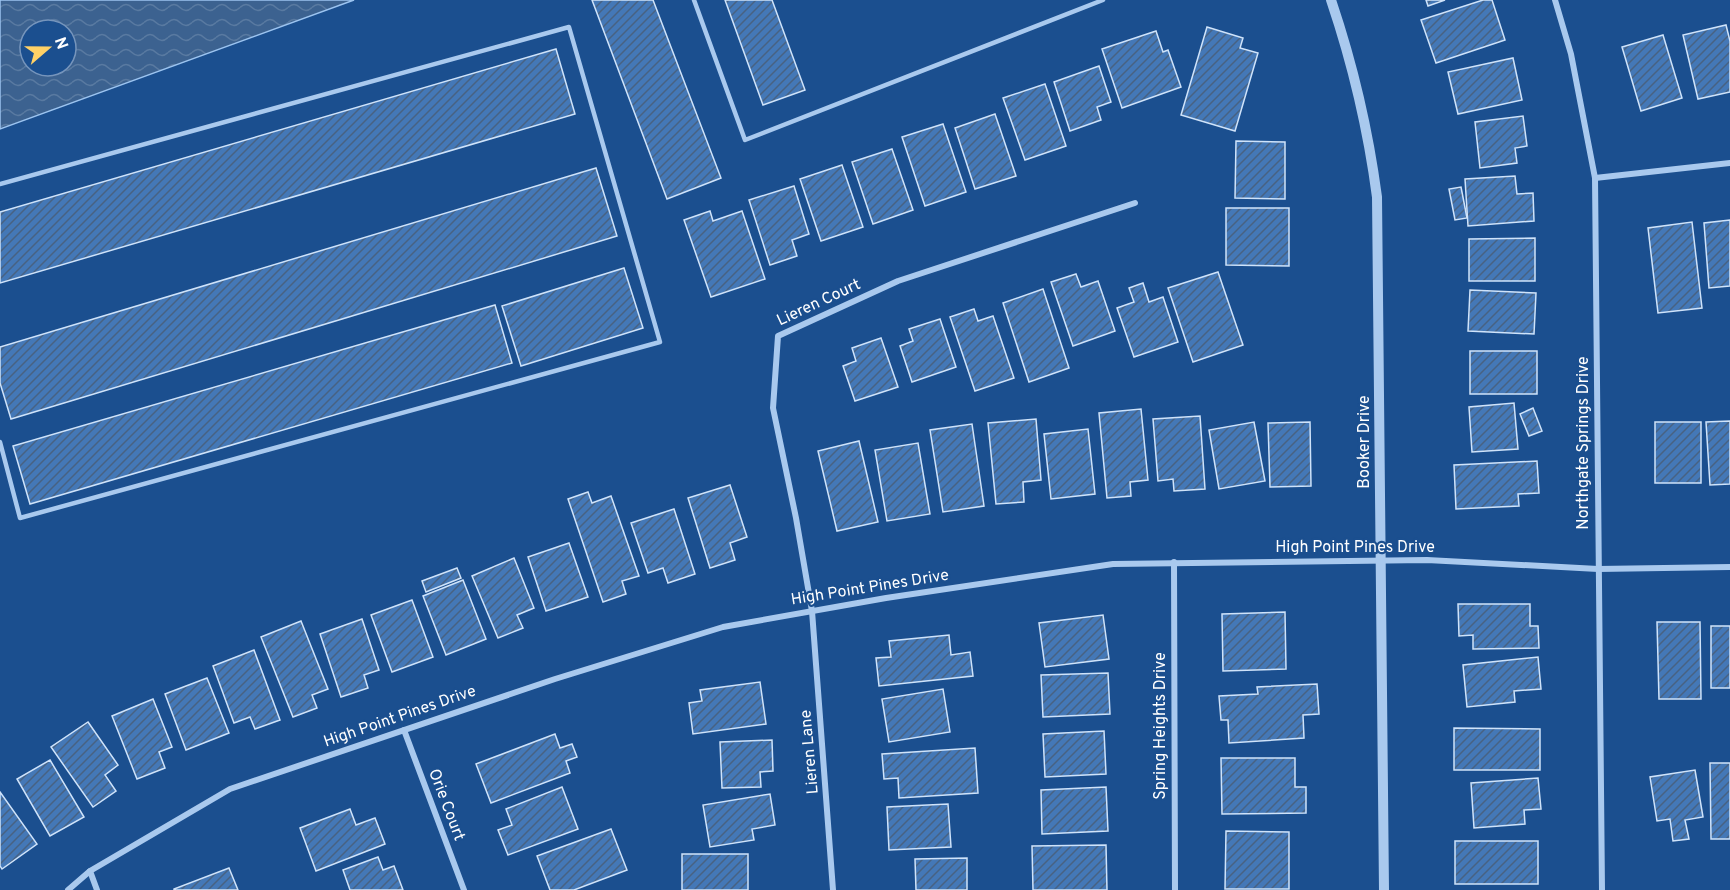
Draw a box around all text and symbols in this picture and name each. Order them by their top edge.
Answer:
north arrow [18,18,78,78]
text: N [49,35,72,52]
street label: Lieren Court [774,275,864,331]
street label: Northgate Springs Drive [1574,356,1594,530]
street label: Booker Drive [1355,395,1375,489]
street label: High Point Pines Drive [1275,538,1435,558]
street label: High Point Pines Drive [790,566,950,610]
street label: Spring Heights Drive [1151,652,1171,800]
street label: High Point Pines Drive [321,682,479,752]
street label: Lieren Lane [796,709,824,795]
street label: Orie Court [423,766,469,844]

